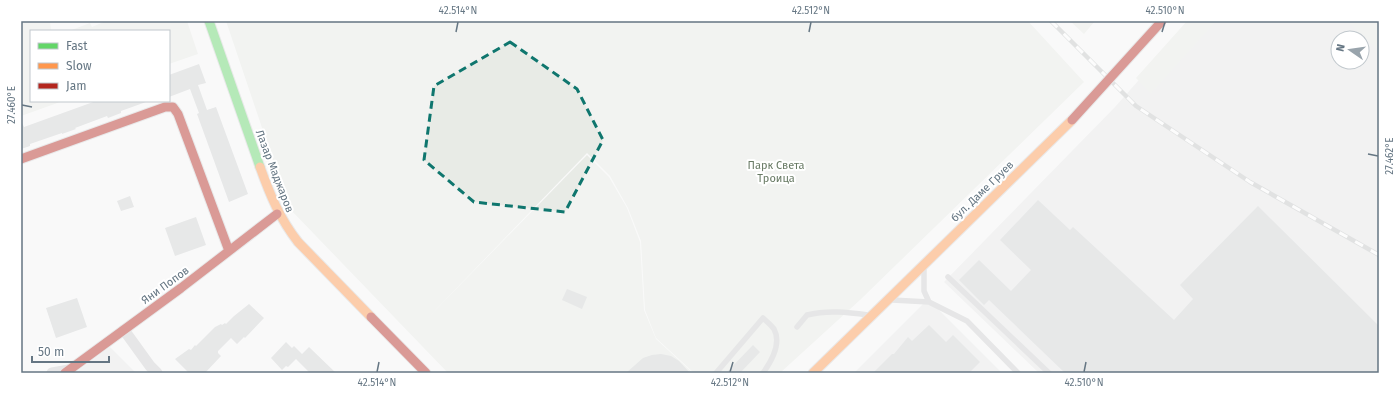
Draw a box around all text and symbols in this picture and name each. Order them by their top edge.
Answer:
text: 42.514°N [439,5,477,17]
text: 42.512°N [792,5,830,17]
text: 42.510°N [1145,5,1185,17]
legend [30,30,170,102]
north arrow [1330,30,1370,70]
text: Fast [66,39,88,53]
text: N [1334,43,1348,53]
text: Slow [66,59,92,73]
text: Jam [66,79,86,93]
text: 27.460°E [6,86,18,124]
street label: Лазар Маджаров [253,128,296,214]
text: 27.462°E [1384,137,1396,175]
street label: бул. Даме Груев [948,158,1016,225]
park label: Парк Света Троица [748,159,804,185]
street label: Яни Попов [139,264,192,307]
scale bar [32,338,109,364]
text: 50 m [38,345,64,359]
text: 42.514°N [358,377,396,389]
text: 42.512°N [711,377,749,389]
text: 42.510°N [1064,377,1104,389]

